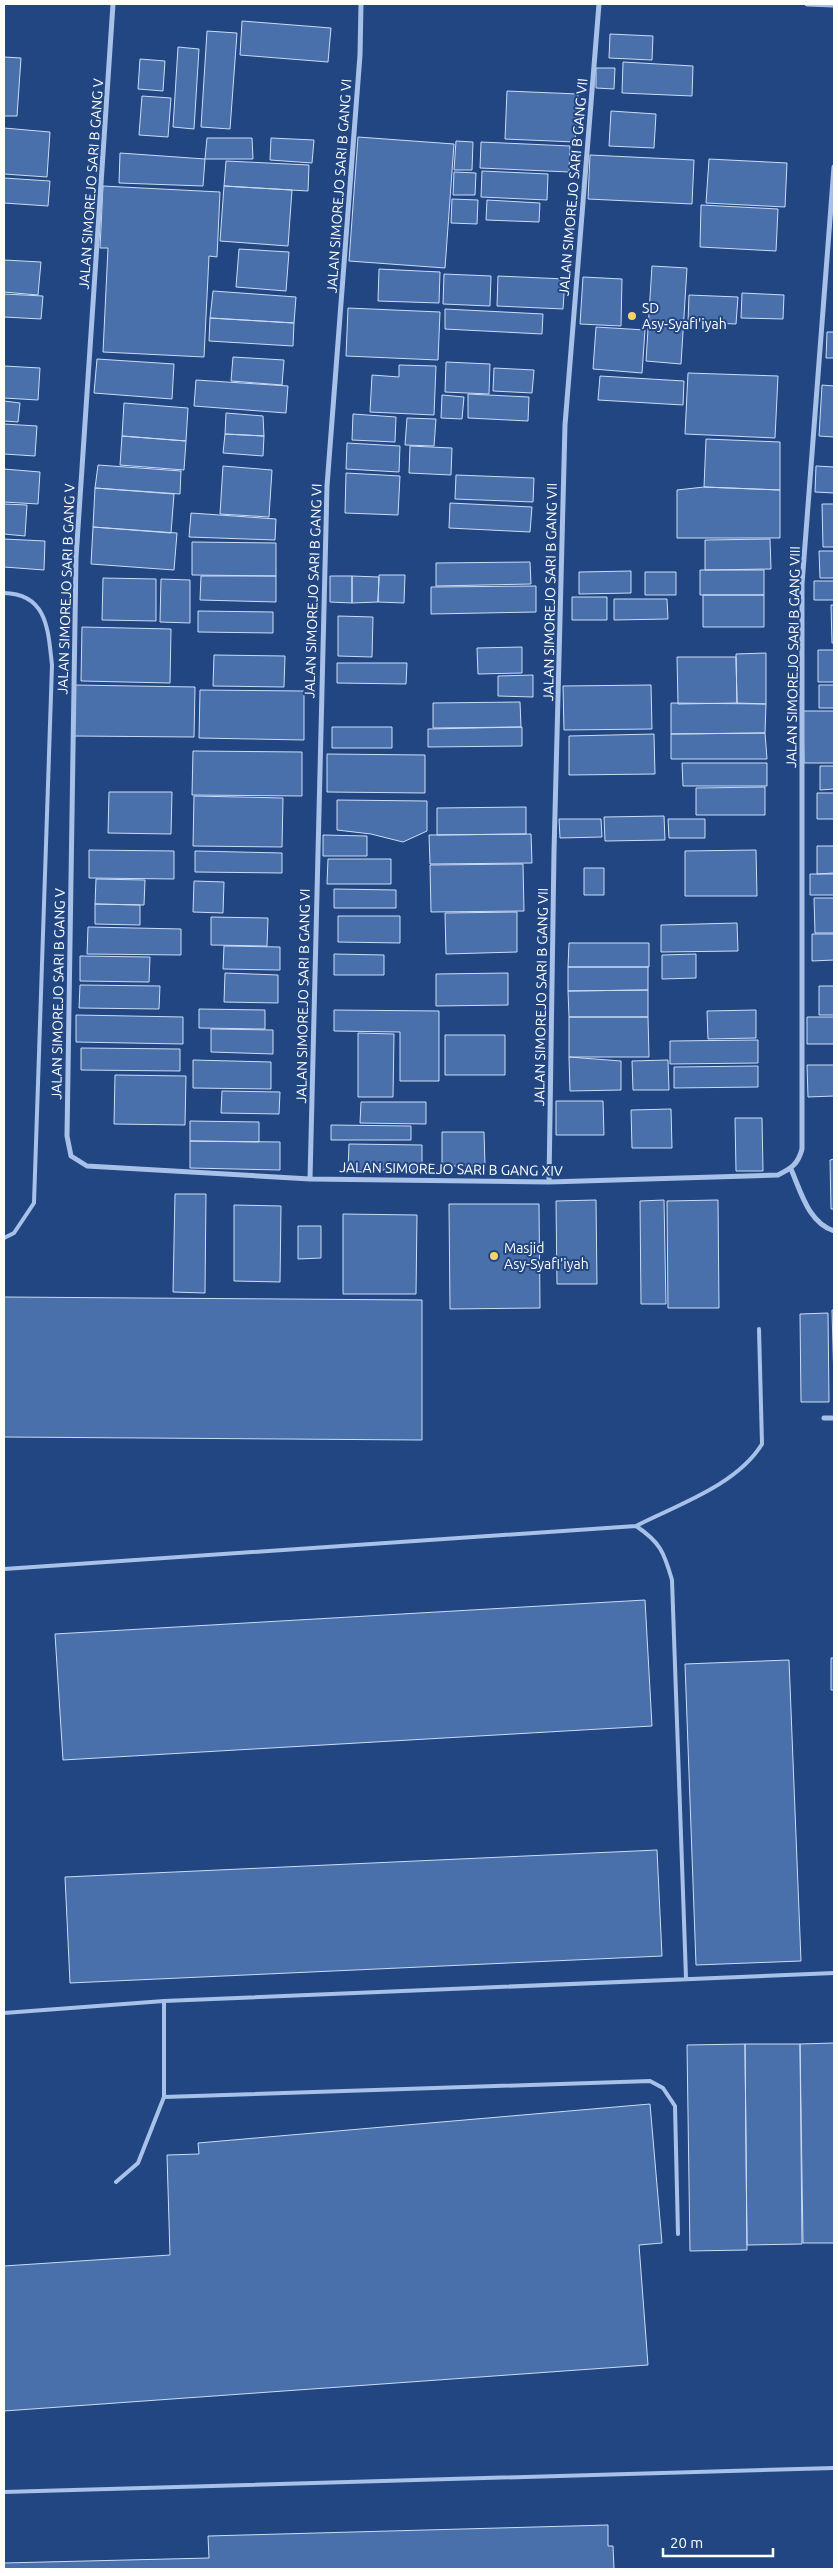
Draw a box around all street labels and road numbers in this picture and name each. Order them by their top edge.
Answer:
street label: JALAN SIMOREJO SARI B GANG VII [556,77,590,297]
street label: JALAN SIMOREJO SARI B GANG V [76,78,106,290]
street label: JALAN SIMOREJO SARI B GANG VI [324,78,354,294]
street label: JALAN SIMOREJO SARI B GANG V [54,483,78,695]
street label: JALAN SIMOREJO SARI B GANG VI [301,483,325,699]
street label: JALAN SIMOREJO SARI B GANG VII [540,483,560,701]
street label: JALAN SIMOREJO SARI B GANG VIII [783,546,803,768]
street label: JALAN SIMOREJO SARI B GANG V [48,888,68,1100]
street label: JALAN SIMOREJO SARI B GANG VI [293,888,313,1104]
street label: JALAN SIMOREJO SARI B GANG VII [531,888,551,1106]
street label: JALAN SIMOREJO SARI B GANG XIV [339,1159,563,1179]

